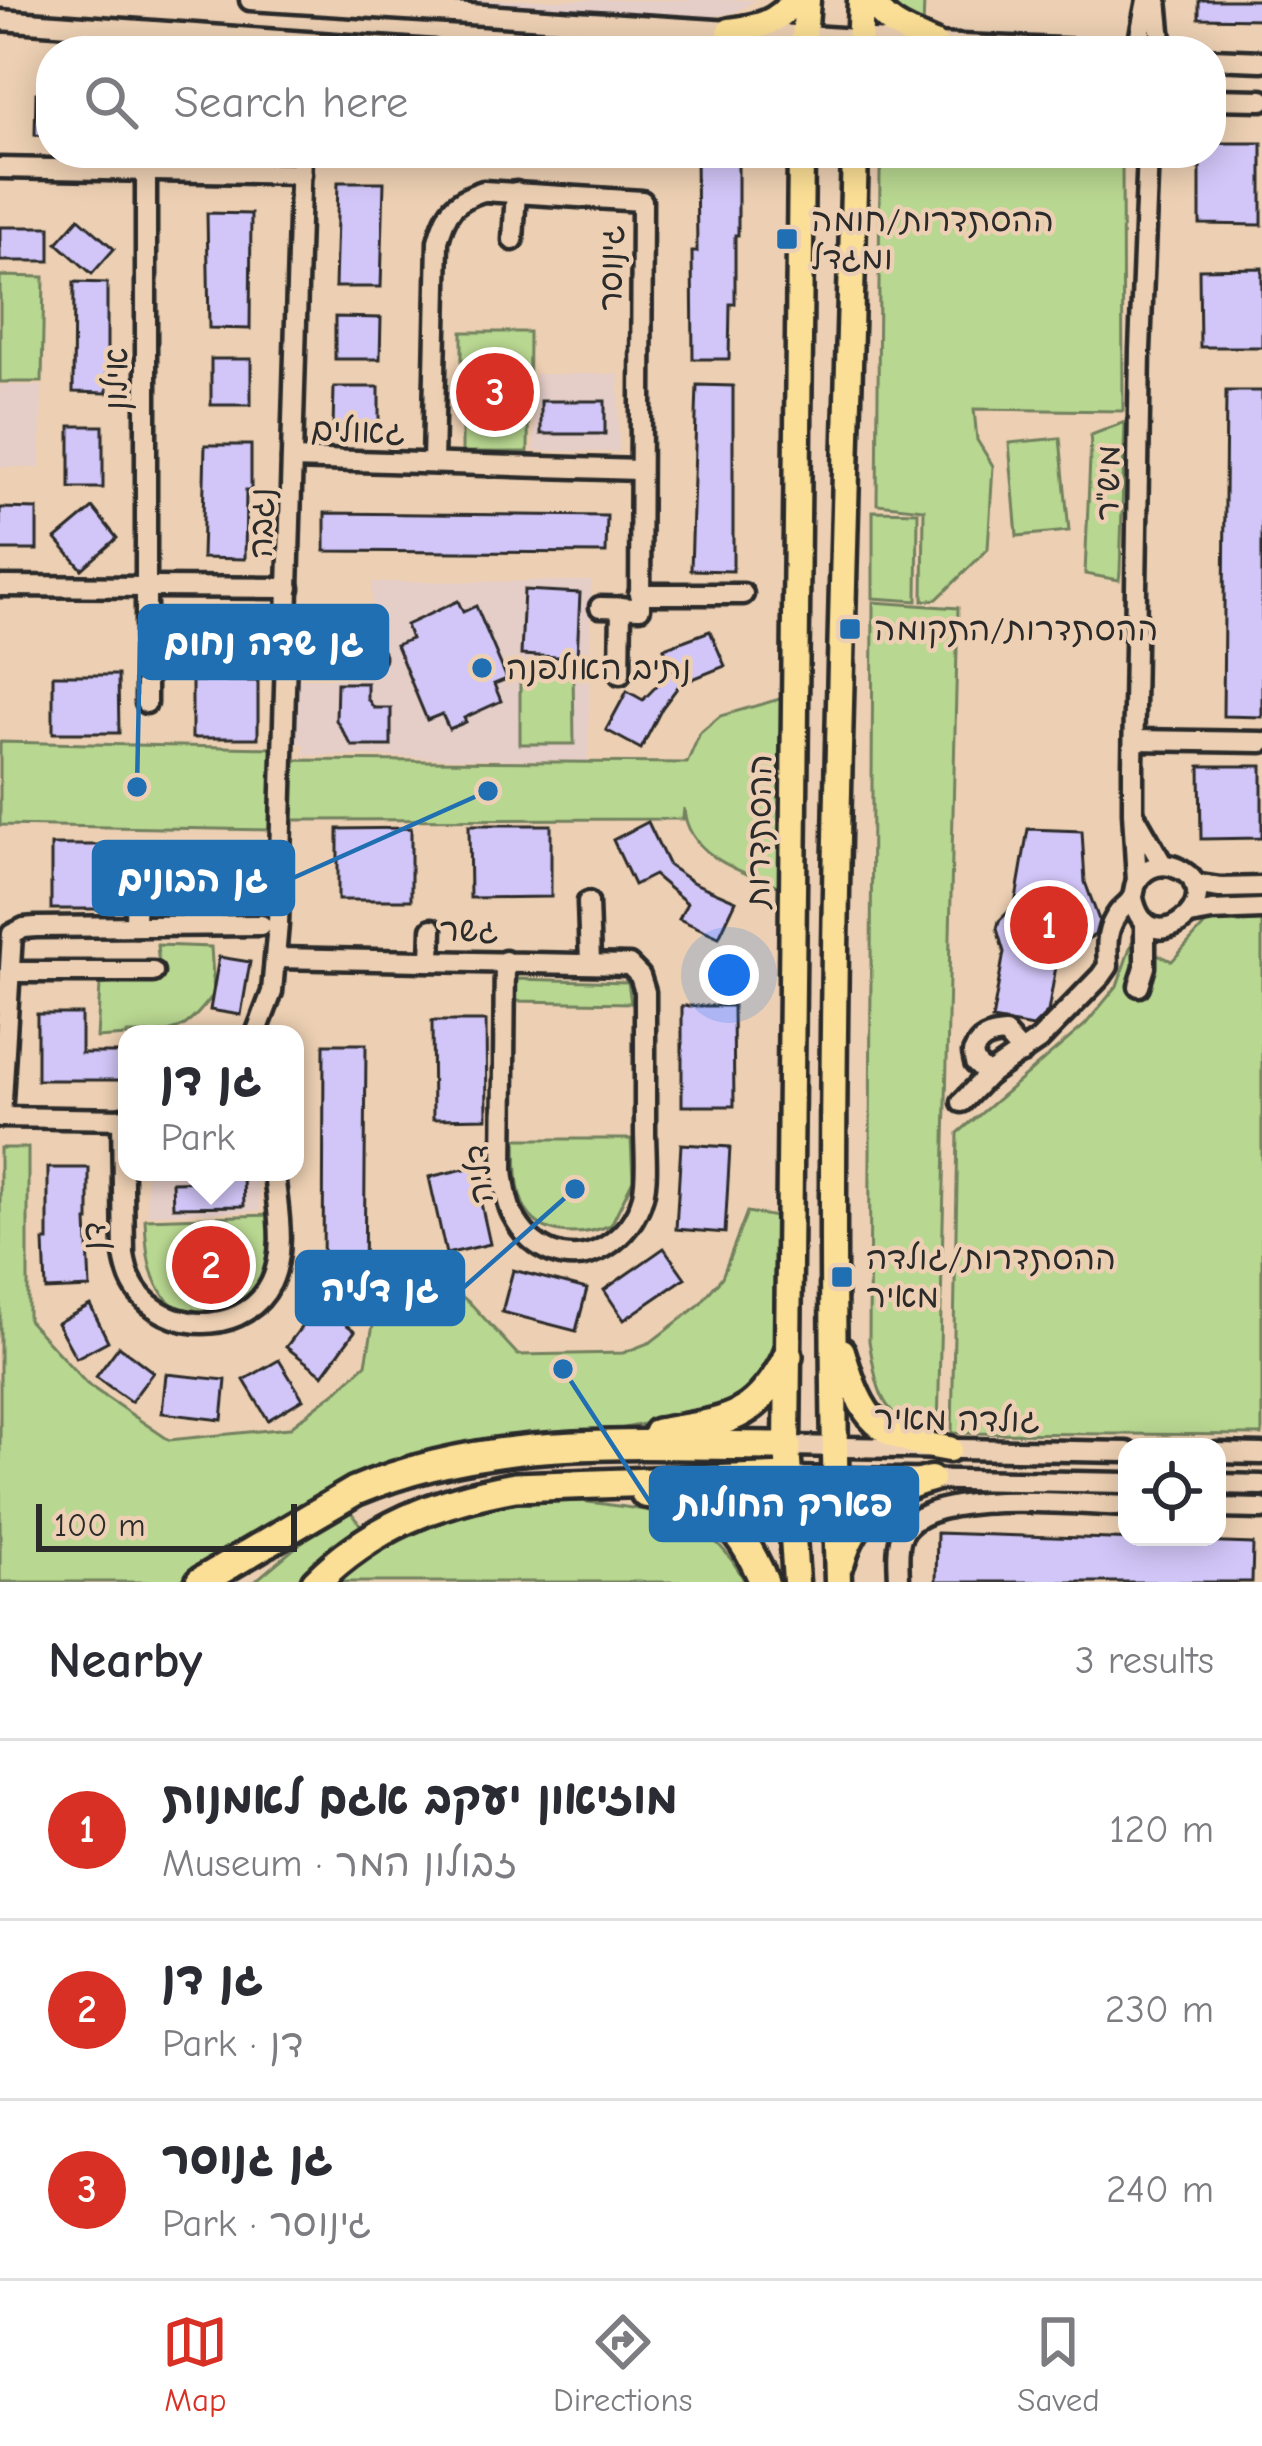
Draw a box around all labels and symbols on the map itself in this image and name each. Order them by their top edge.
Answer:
place label: ההסתדרות/חומה ומגדל [811,201,1054,277]
street label: גינוסר [591,225,631,311]
marker: ההסתדרות/חומה ומגדל [774,226,800,252]
street label: אילון [97,347,136,411]
pin: 3 [456,347,534,437]
street label: גאולים [310,410,406,452]
street label: מיש"ר [1088,445,1128,521]
street label: נגבה [241,487,281,559]
callout: גן שדה נחום [140,606,387,678]
place label: ההסתדרות/התקומה [874,610,1158,649]
marker: ההסתדרות/התקומה [837,616,863,642]
text: גן שדה נחום [164,623,364,665]
place label: נתיב האולפנה [506,649,691,687]
marker: נתיב האולפנה [469,655,495,681]
street label: ההסתדרות [739,754,779,910]
callout: גן הבונים [94,842,293,914]
text: גן הבונים [118,859,268,901]
pin: 1 [1010,880,1088,970]
street label: גשר [439,910,499,950]
your location [699,945,759,1005]
street label: דליה [457,1142,501,1206]
pin: 2 [172,1220,250,1310]
street label: דן [75,1221,114,1251]
place label: ההסתדרות/גולדה מאיר [866,1239,1116,1315]
callout: גן דליה [297,1252,463,1324]
marker: ההסתדרות/גולדה מאיר [829,1264,855,1290]
text: גן דליה [321,1269,439,1311]
street label: גולדה מאיר [874,1399,1040,1439]
callout: פארק החולות [651,1468,917,1540]
text: פארק החולות [672,1484,893,1526]
scale bar [36,1498,297,1551]

